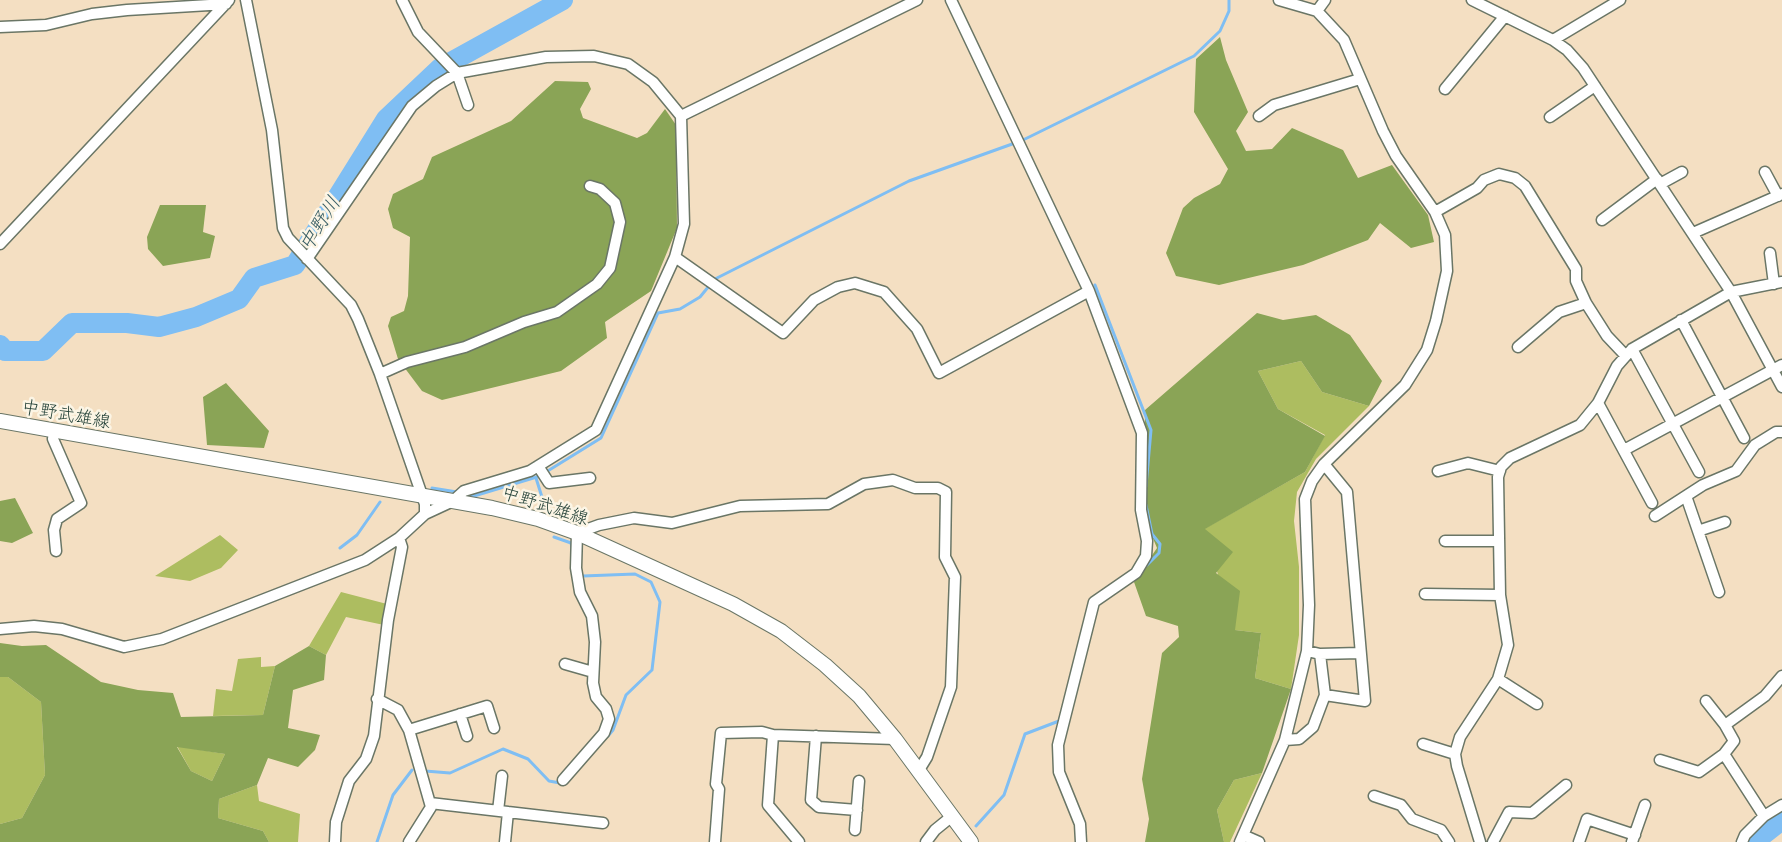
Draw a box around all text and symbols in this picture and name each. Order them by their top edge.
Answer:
water label: 中野川 [294,192,346,256]
street label: 中野武雄線 [20,397,112,433]
street label: 中野武雄線 [499,482,591,530]

